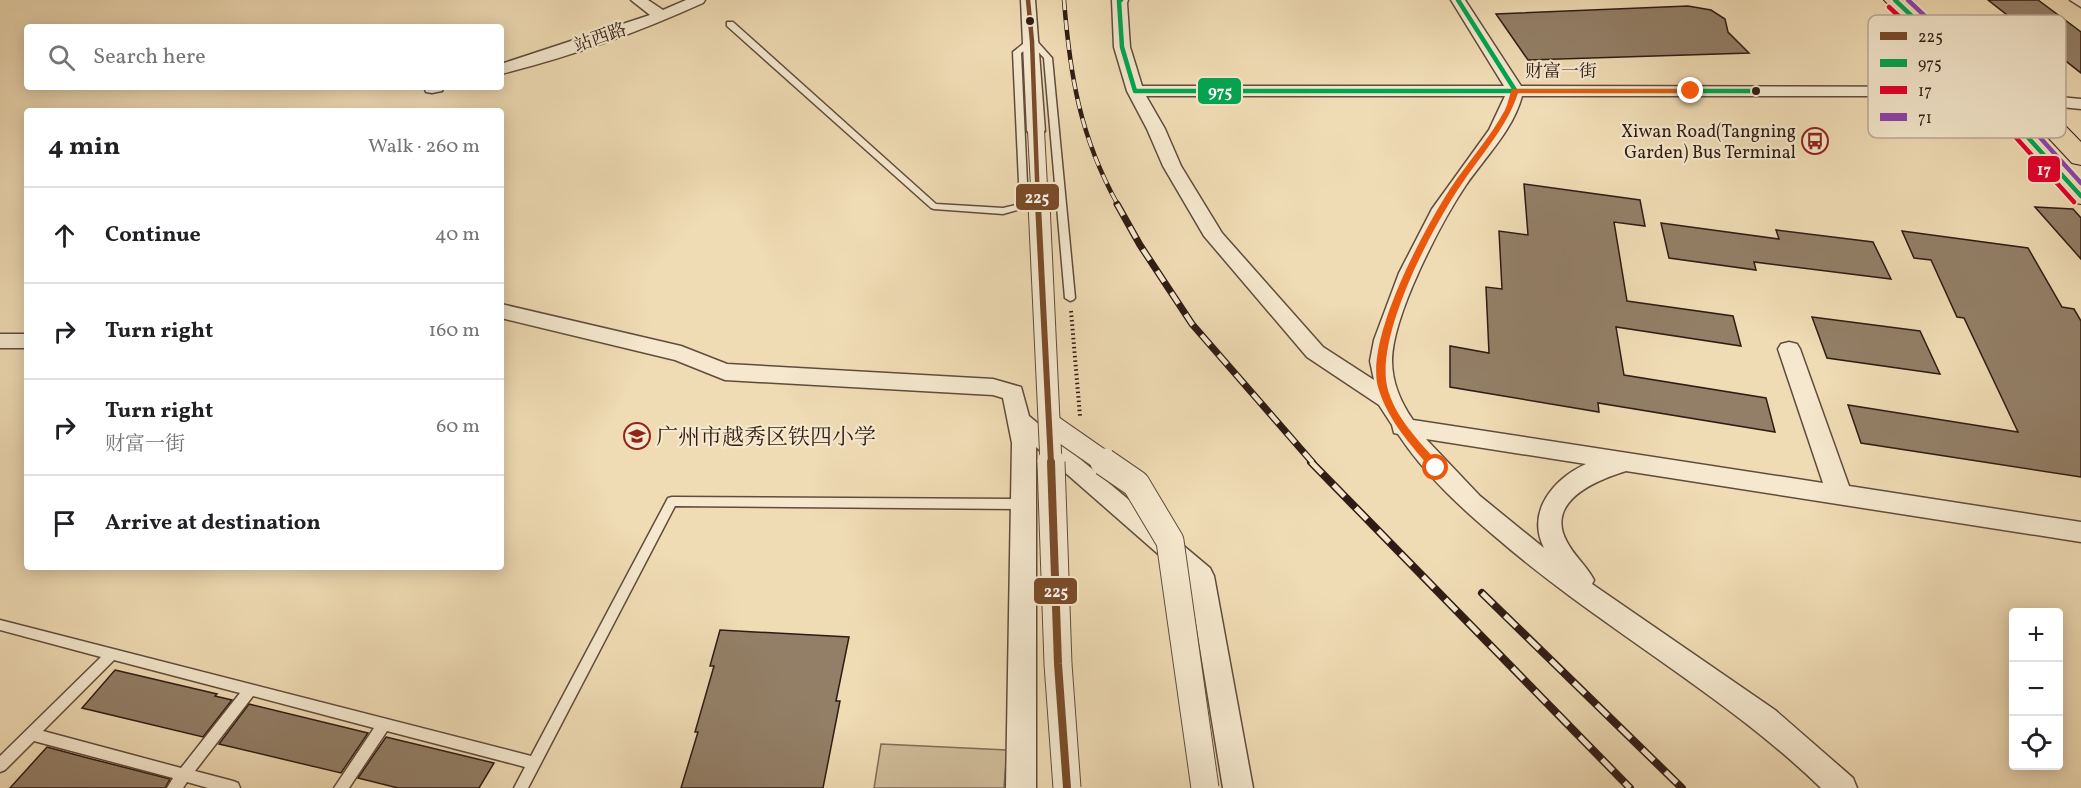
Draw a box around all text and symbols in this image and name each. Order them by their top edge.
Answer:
unlabelled marker [1024,15,1036,27]
legend [1868,15,2066,138]
street label: 站西路 [571,18,630,59]
search box [24,24,504,90]
text: 225 [1918,27,1943,49]
icon: search [45,41,78,74]
text: Search here [93,42,206,73]
text: 975 [1918,54,1942,76]
street label: 财富一街 [1525,60,1597,85]
line badge: 975 [1197,77,1242,105]
route end [1677,77,1703,103]
text: 17 [1918,81,1932,103]
text: 975 [1208,82,1232,104]
unlabelled marker [1750,85,1762,97]
text: 71 [1918,108,1932,130]
place label: Xiwan Road(Tangning Garden) Bus Terminal [1621,120,1796,166]
bus stop icon: Xiwan Road(Tangning Garden) Bus Terminal [1800,126,1830,156]
text: 4 min [48,129,120,165]
text: Walk · 260 m [368,133,480,161]
line badge: 17 [2027,155,2061,183]
text: 17 [2037,160,2051,182]
line badge: 225 [1015,183,1060,211]
text: 225 [1025,188,1049,210]
icon: ahead [48,219,81,252]
text: Continue [105,220,201,251]
text: 40 m [435,221,480,249]
icon: right [48,315,81,348]
text: Turn right [105,316,213,347]
text: 160 m [428,317,480,345]
text: Turn right [105,396,213,427]
icon: right [48,411,81,444]
text: 60 m [436,413,480,441]
school or university icon: 广州市越秀区铁四小学 [622,421,652,451]
place label: 广州市越秀区铁四小学 [656,423,876,454]
text: 财富一街 [105,431,185,459]
route start [1422,454,1448,480]
icon: arrive [48,507,81,540]
text: Arrive at destination [105,508,321,539]
line badge: 225 [1033,577,1078,605]
text: 225 [1044,582,1068,604]
map controls [2009,608,2063,770]
button: + [2009,608,2063,662]
button: − [2009,662,2063,716]
button: locate [2009,716,2063,770]

